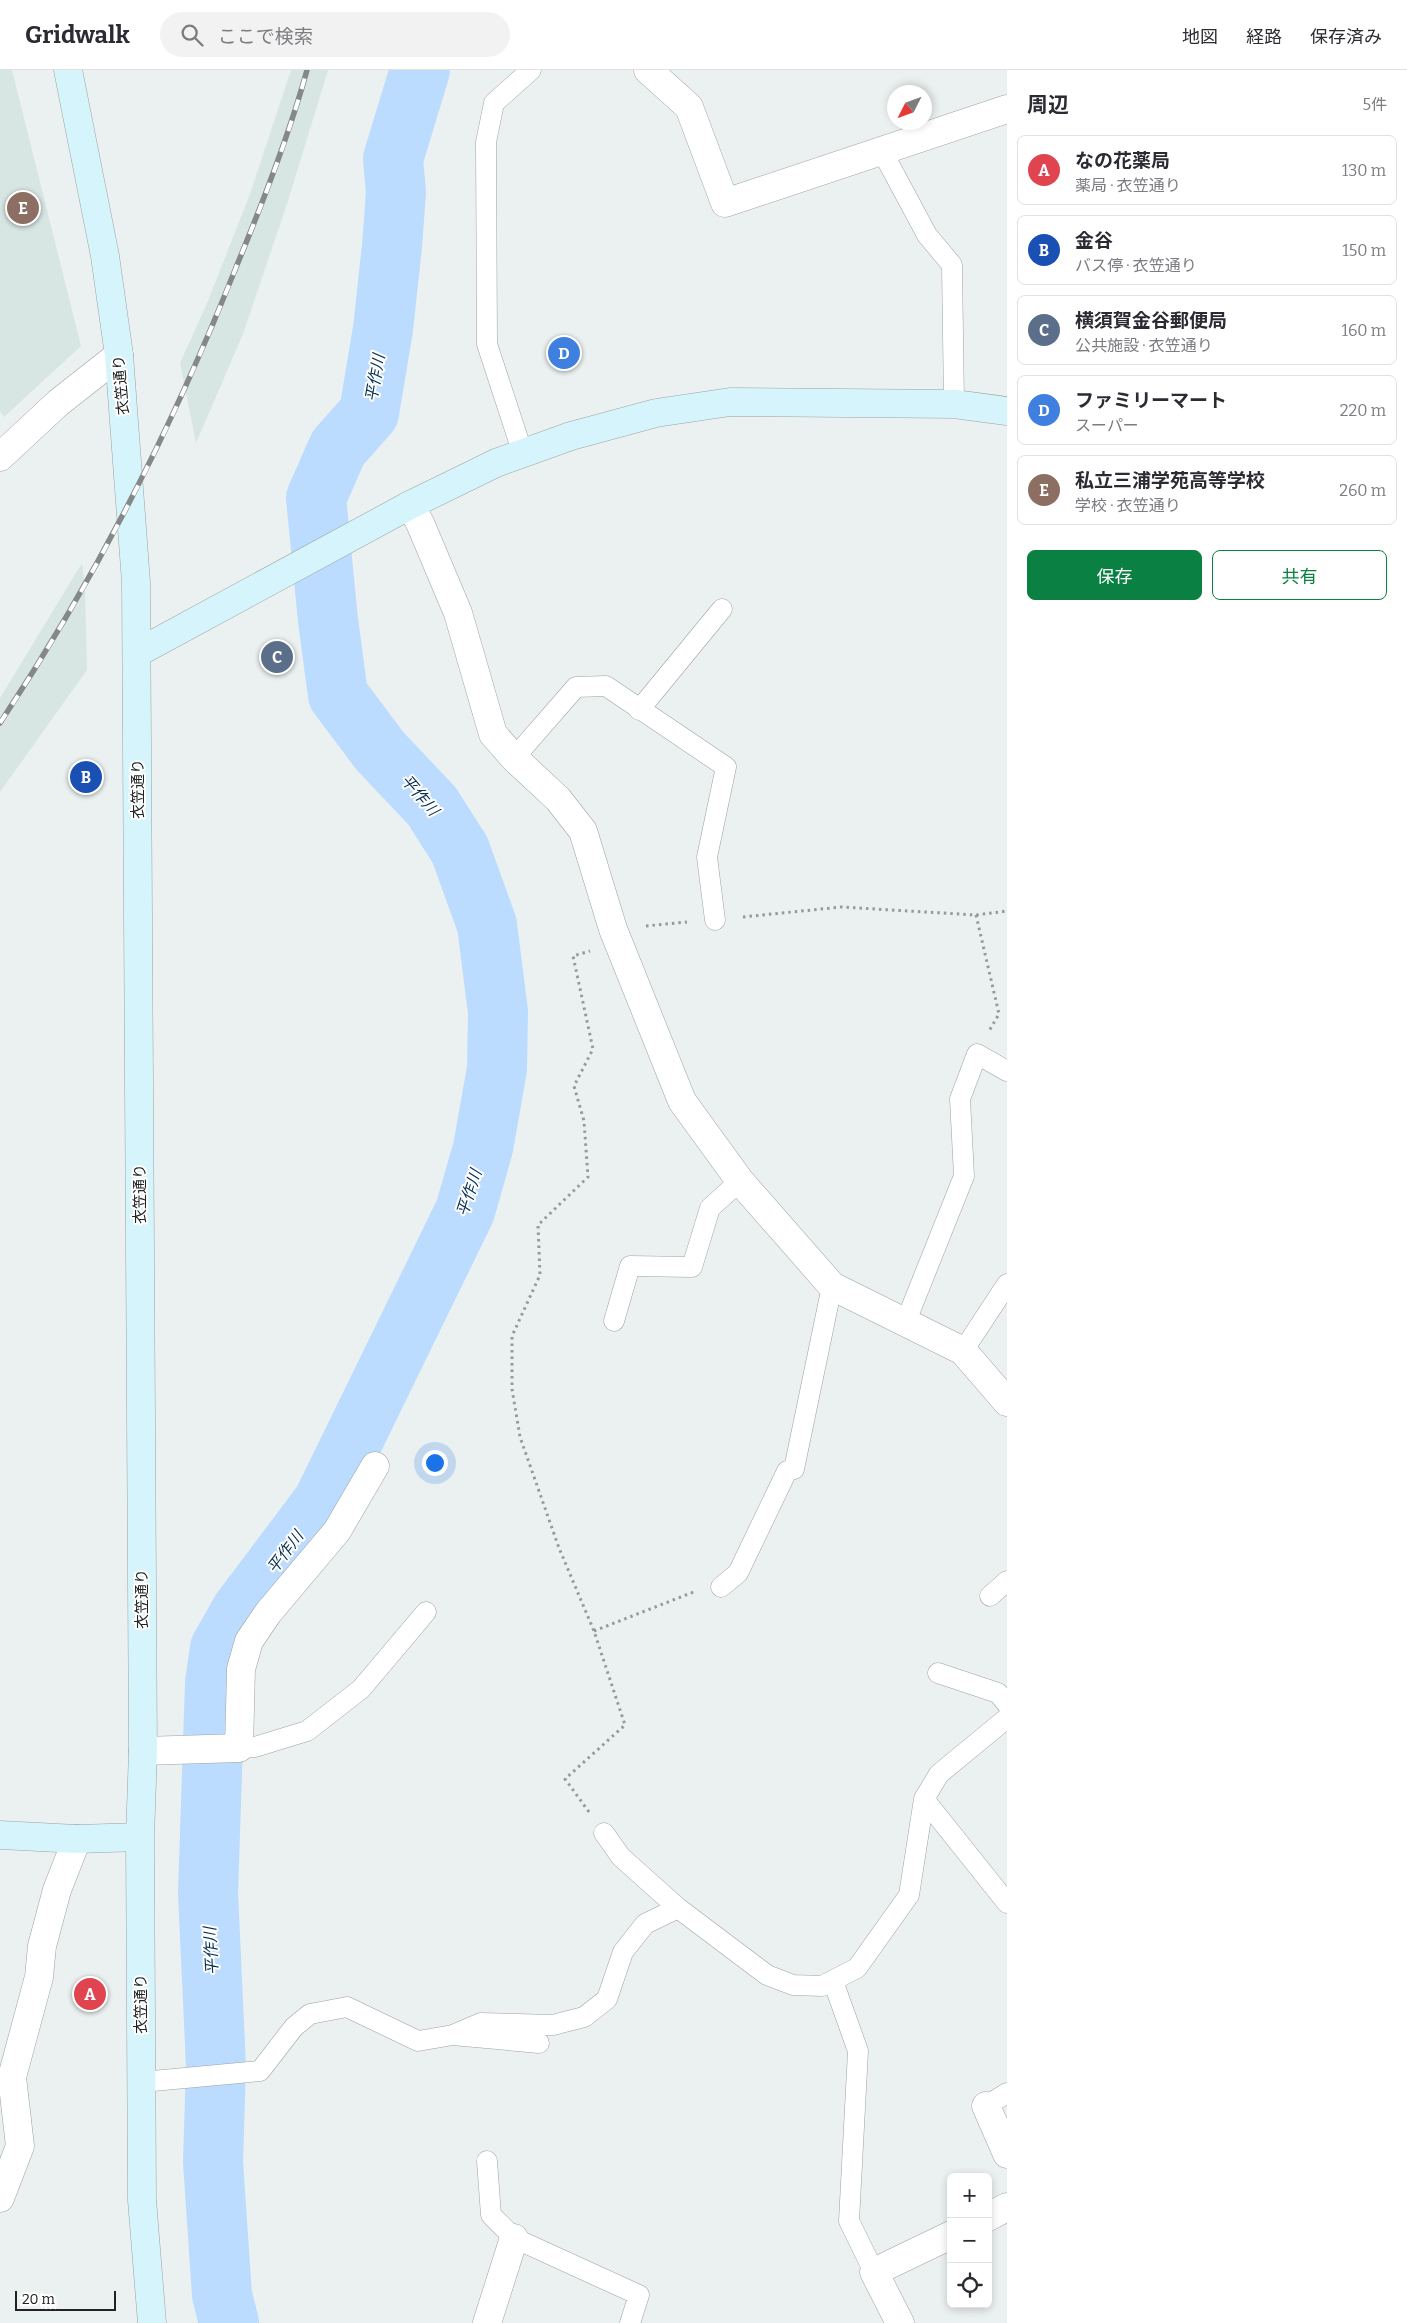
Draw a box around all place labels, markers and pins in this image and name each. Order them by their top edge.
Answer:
pin: E [7,189,39,227]
pin: D [548,334,580,372]
pin: C [261,638,293,676]
pin: B [70,758,102,796]
pin: A [74,1975,106,2013]

